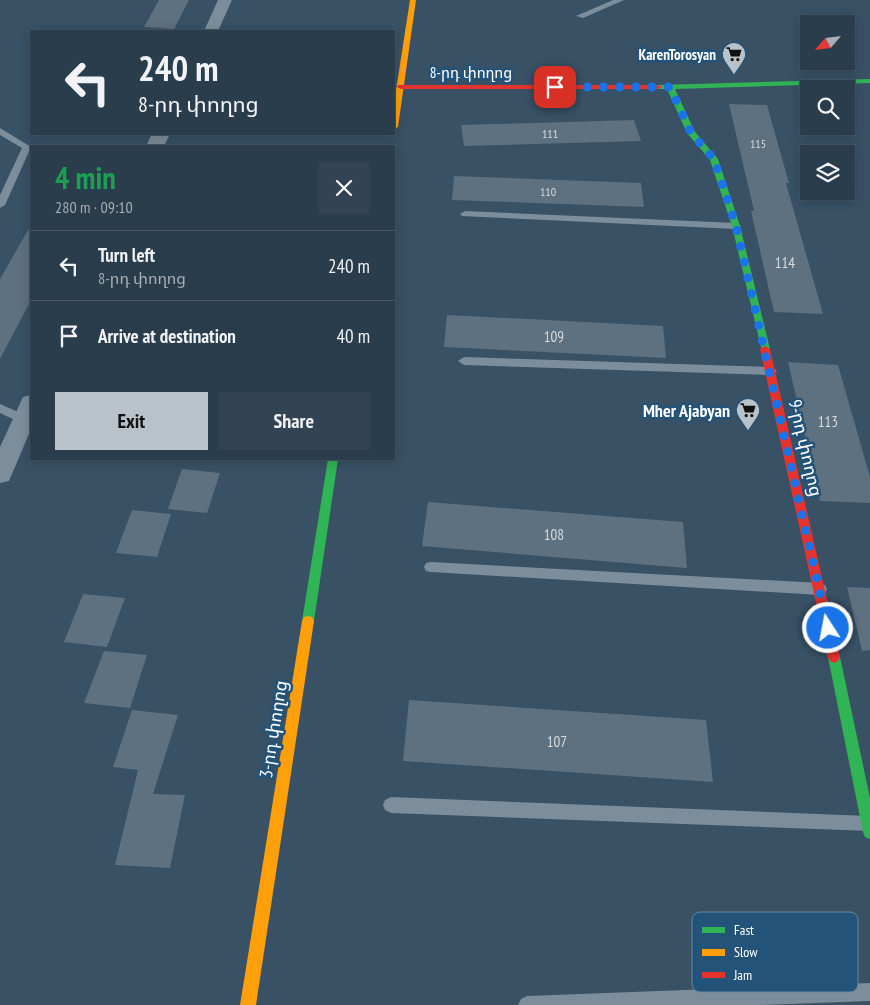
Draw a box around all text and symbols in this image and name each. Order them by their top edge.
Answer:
north arrow [800,15,855,70]
map controls [800,15,855,200]
supermarket icon: KarenTorosyan [721,41,747,75]
text: 240 m [138,45,219,91]
place label: KarenTorosyan [639,45,716,64]
icon: left [55,50,120,115]
street label: 8-րդ փողոց [430,63,512,82]
pin [534,66,576,108]
icon: arrive [541,73,569,101]
button: search [800,80,855,135]
text: 8-րդ փողոց [138,90,259,118]
house number: 111 [542,126,558,141]
house number: 115 [750,136,766,151]
button: layers [800,145,855,200]
text: 4 min [55,158,116,197]
button: close [318,162,370,214]
house number: 110 [540,184,556,199]
text: 280 m · 09:10 [55,197,133,217]
text: Turn left [98,243,155,267]
icon: left [55,252,83,280]
house number: 114 [775,253,795,272]
text: 240 m [328,254,370,278]
text: 8-րդ փողոց [98,268,186,288]
icon: arrive [55,322,83,350]
text: Arrive at destination [98,324,236,348]
text: 40 m [337,324,370,348]
house number: 109 [544,327,564,346]
button: Exit [55,392,208,450]
button: Share [218,392,370,450]
supermarket icon: Mher Ajabyan [735,397,761,431]
street label: 9-րդ փողոց [784,397,828,499]
place label: Mher Ajabyan [643,399,730,422]
house number: 113 [818,412,838,431]
house number: 108 [544,525,564,544]
position arrow [801,601,853,653]
street label: 3-րդ փողոց [254,678,292,780]
house number: 107 [547,732,567,751]
legend [692,912,858,992]
text: Fast [734,921,754,939]
text: Slow [734,943,758,961]
text: Jam [733,966,752,984]

